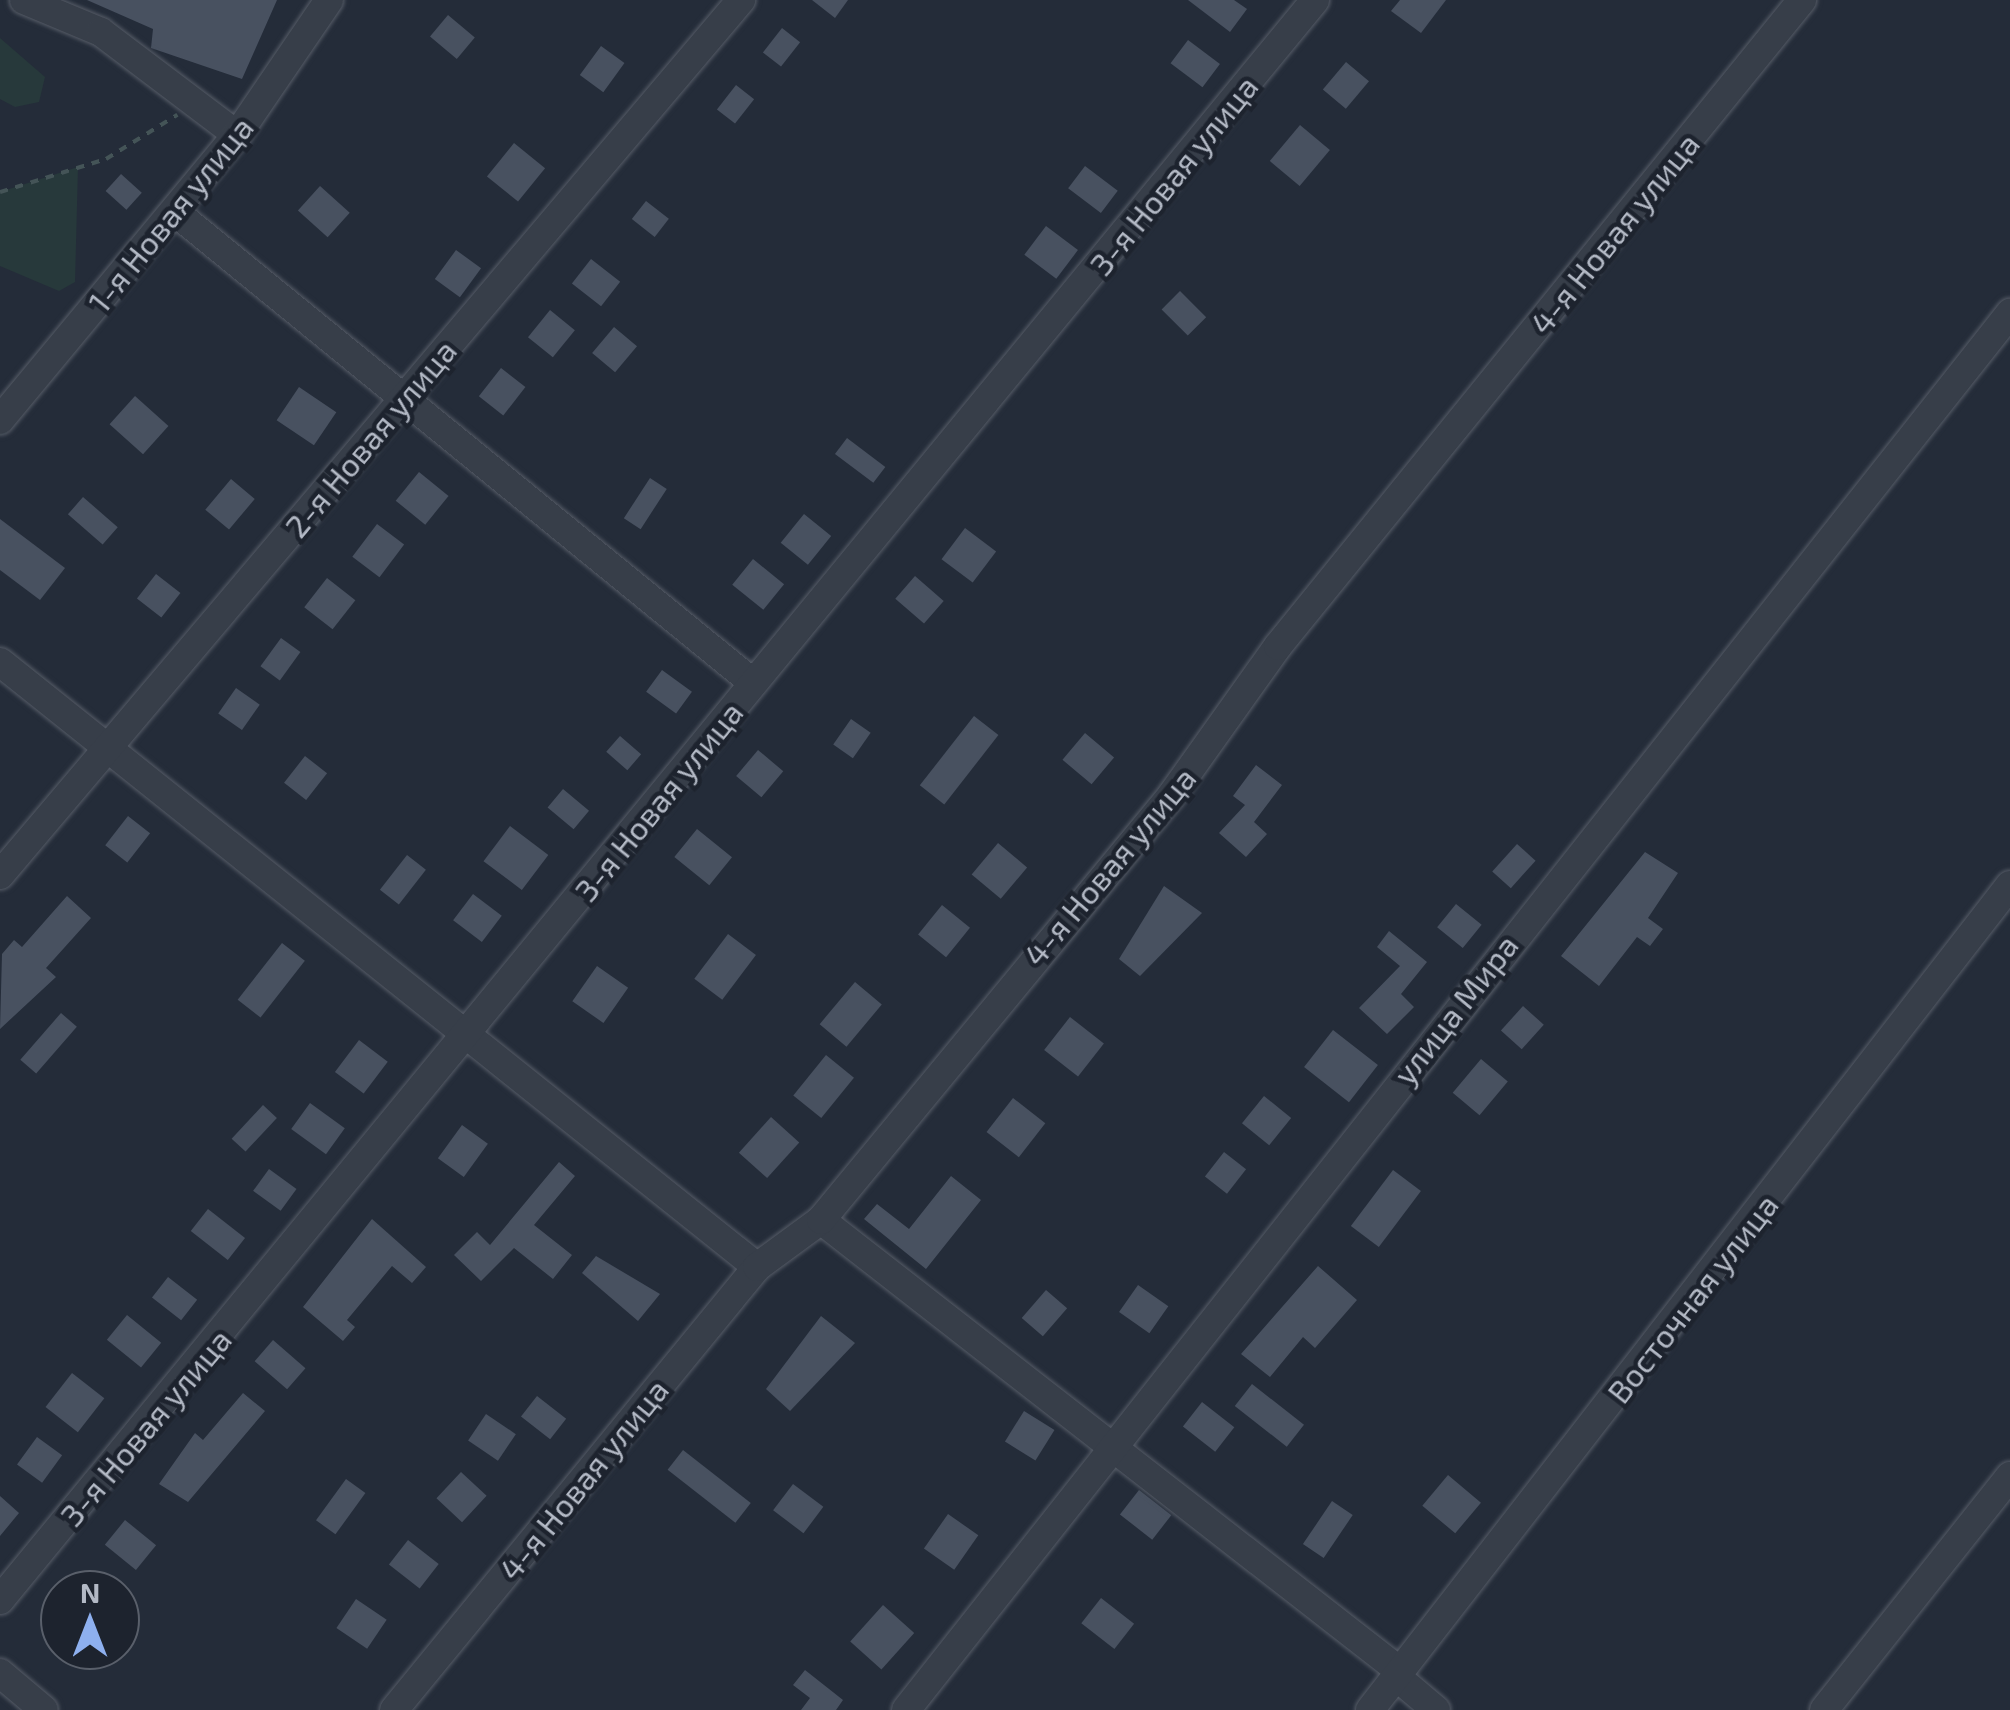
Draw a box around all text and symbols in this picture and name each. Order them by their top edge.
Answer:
street label: 3-я Новая улица [1081,67,1265,283]
street label: 1-я Новая улица [79,108,261,320]
street label: 4-я Новая улица [1521,125,1707,341]
street label: 2-я Новая улица [276,332,464,544]
street label: 3-я Новая улица [566,693,750,909]
street label: 4-я Новая улица [1015,759,1203,973]
street label: улица Мира [1385,926,1525,1092]
street label: Восточная улица [1598,1186,1786,1410]
street label: 3-я Новая улица [51,1321,239,1533]
street label: 4-я Новая улица [490,1371,676,1587]
north arrow [40,1570,140,1670]
text: N [80,1575,100,1609]

